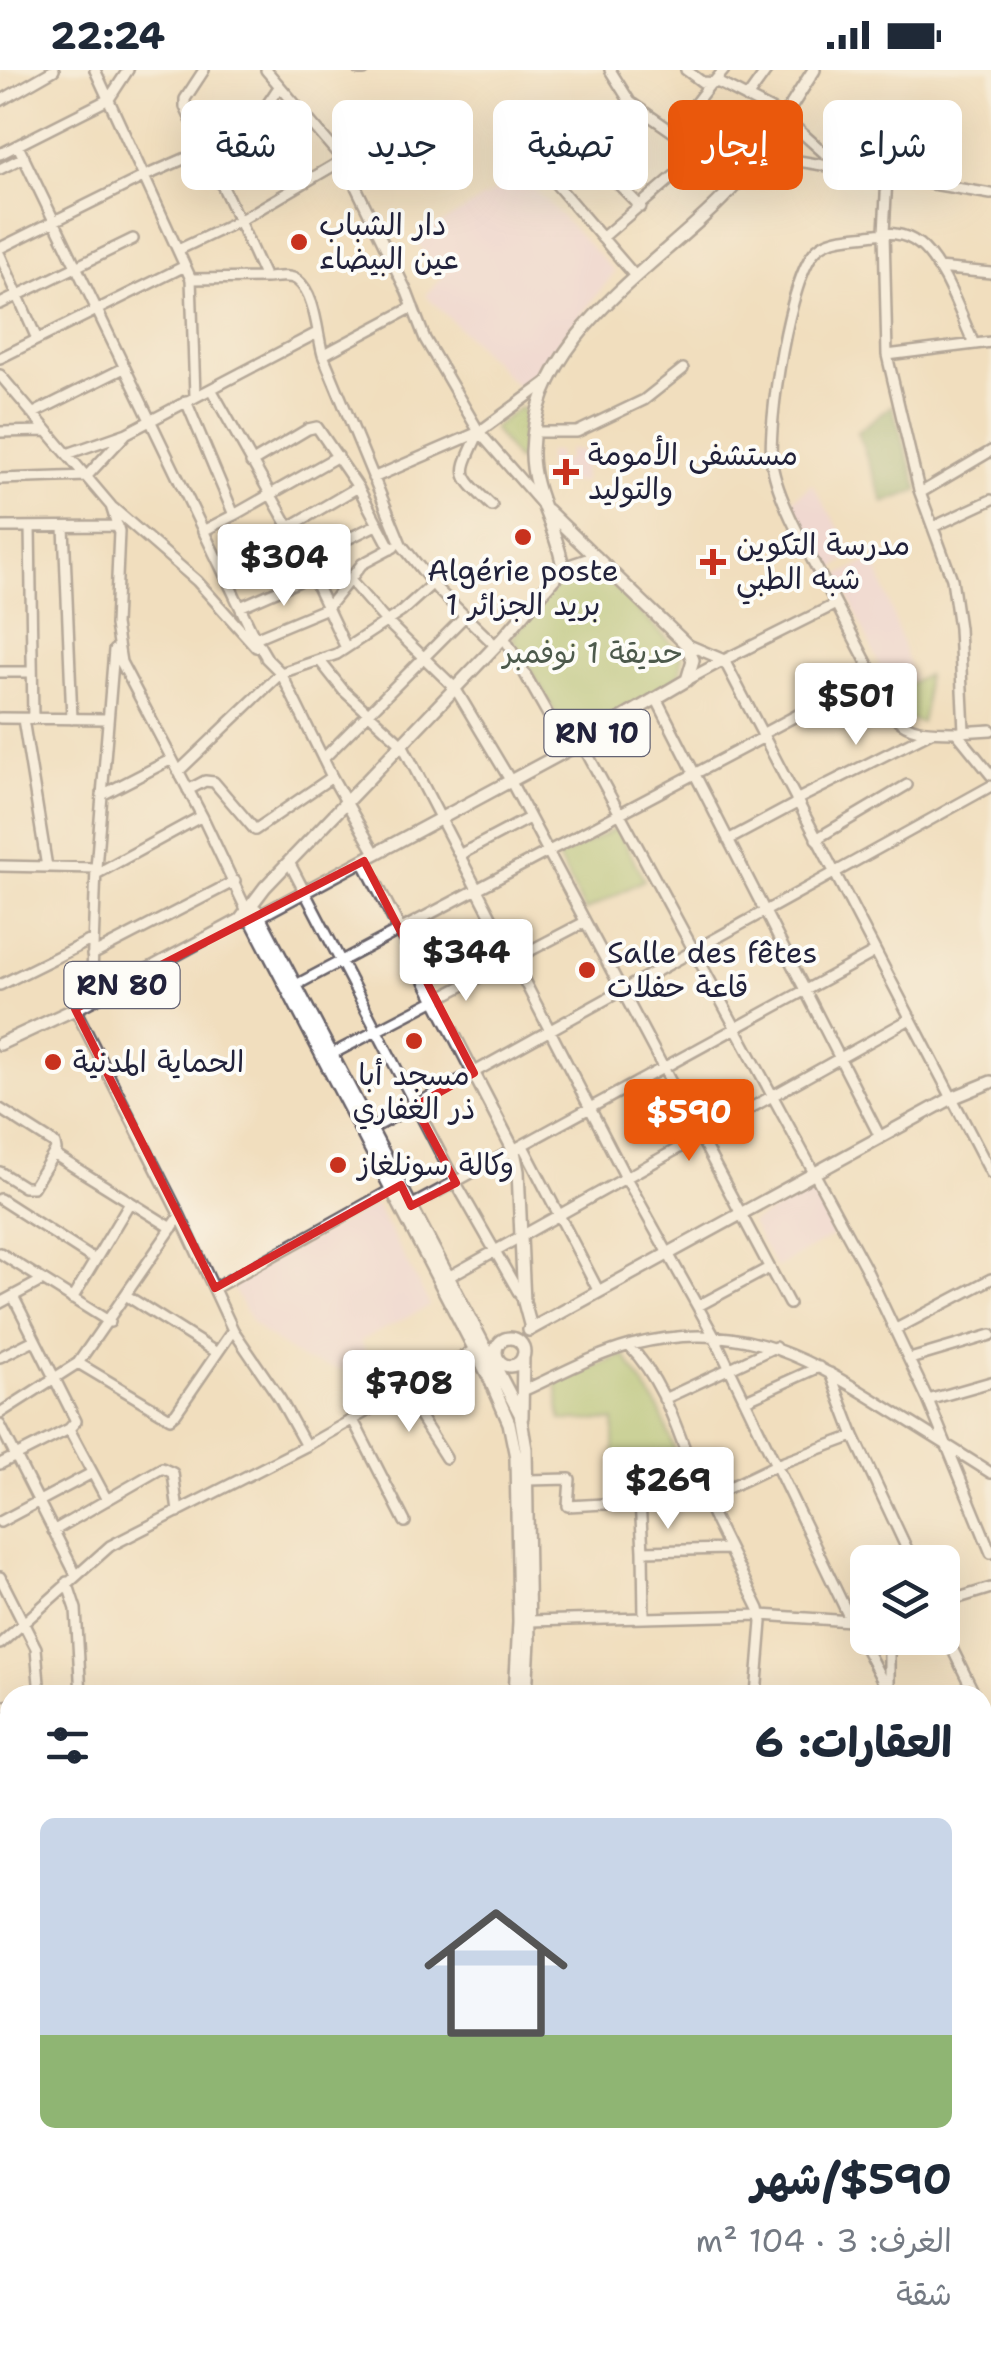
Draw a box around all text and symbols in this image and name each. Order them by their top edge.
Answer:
text: 22:24 [50,10,165,61]
chip: شقة [181,100,312,190]
chip: جديد [332,100,473,190]
chip: تصفية [493,100,648,190]
chip: إيجار [668,100,803,190]
chip: شراء [823,100,962,190]
place label: دار الشباب عين البيضاء [319,204,459,279]
marker: دار الشباب عين البيضاء [288,231,310,253]
place label: مستشفى الأمومة والتوليد [588,434,798,509]
marker: مستشفى الأمومة والتوليد [553,459,579,485]
pin: $304 [225,524,343,609]
place label: مدرسة التكوين شبه الطبي [736,524,910,605]
marker: Algérie poste 1 بريد الجزائر [512,526,534,548]
text: $304 [240,535,328,578]
marker: مدرسة التكوين شبه الطبي [700,549,726,575]
place label: Algérie poste 1 بريد الجزائر [427,550,619,625]
park label: حديقة 1 نوفمبر [500,632,683,673]
pin: $501 [797,663,915,748]
text: $501 [817,674,895,717]
road number: RN 10 [544,710,650,756]
pin: $344 [407,919,525,1004]
text: $344 [422,930,510,973]
place label: Salle des fêtes قاعة حفلات [607,932,817,1007]
marker: Salle des fêtes قاعة حفلات [576,959,598,981]
road number: RN 80 [64,962,180,1008]
marker: مسجد أبا ذر الغفاري [403,1030,425,1052]
place label: الحماية المدنية [73,1041,244,1082]
marker: الحماية المدنية [42,1051,64,1073]
place label: مسجد أبا ذر الغفاري [352,1054,476,1130]
pin: $590 [630,1079,748,1164]
text: $590 [646,1090,732,1133]
place label: وكالة سونلغاز [355,1144,514,1185]
marker: وكالة سونلغاز [327,1154,349,1176]
pin: $708 [350,1350,468,1435]
text: $708 [365,1361,453,1404]
pin: $269 [609,1447,727,1532]
text: $269 [625,1458,711,1501]
map controls [850,1545,960,1655]
button: layers [850,1545,960,1655]
text: العقارات: 6 [754,1714,952,1770]
icon: filters [40,1718,95,1773]
icon: home [406,1883,586,2063]
text: $590/شهر [751,2151,952,2207]
text: الغرف: 3 · 104 m² [696,2219,952,2262]
text: شقة [896,2272,952,2315]

